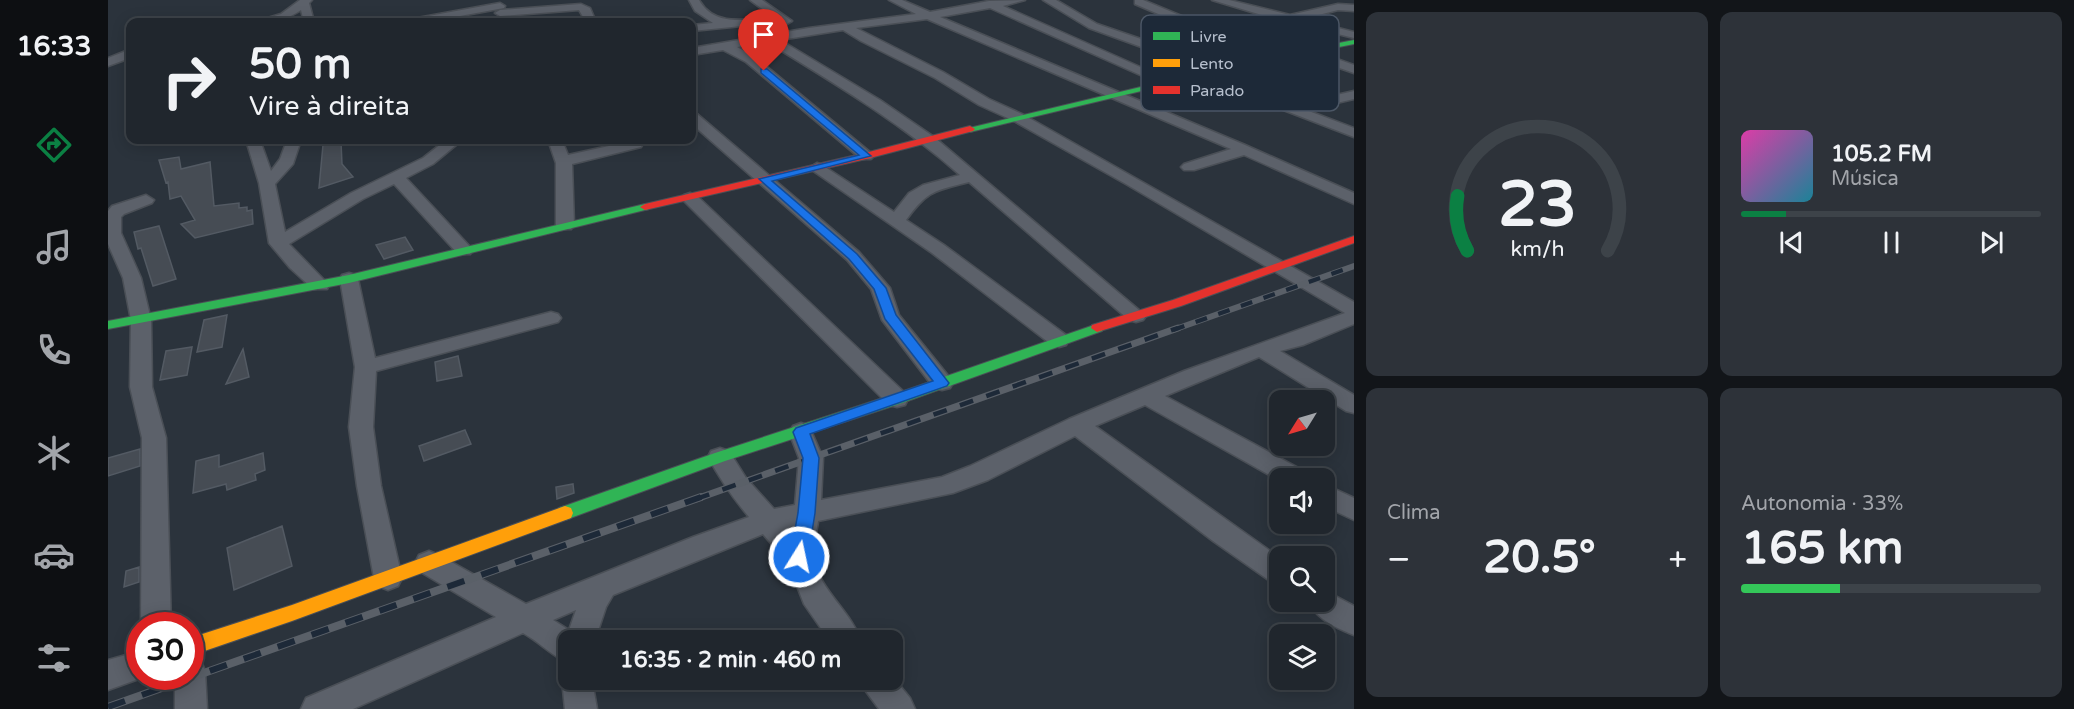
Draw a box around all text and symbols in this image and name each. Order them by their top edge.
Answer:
pin [738,9,789,71]
legend [1141,15,1339,111]
icon: arrive [747,18,780,51]
text: Livre [1190,27,1227,47]
text: 16:33 [17,30,91,63]
text: 50 m [249,39,351,90]
icon: right [150,42,228,120]
text: Lento [1190,54,1234,74]
text: Parado [1190,81,1244,101]
text: Vire à direita [249,90,410,123]
icon: directions [33,124,75,166]
text: 105.2 FM [1831,141,1932,167]
text: Música [1831,167,1899,191]
text: 23 [1498,168,1576,243]
icon: music [33,226,75,268]
icon: previous [1775,226,1808,259]
icon: pause [1875,226,1908,259]
icon: next [1975,226,2008,259]
text: km/h [1510,237,1564,263]
icon: phone [33,329,75,371]
north arrow [1269,390,1335,456]
map controls [1269,390,1335,690]
icon: climate [33,432,75,474]
button: sound [1269,468,1335,534]
text: Autonomia · 33% [1741,492,1903,516]
text: Clima [1387,501,1440,525]
text: 165 km [1741,522,1903,576]
position arrow [767,525,831,589]
text: 20.5° [1483,531,1596,585]
icon: car [33,534,75,576]
text: − [1387,540,1411,579]
text: + [1668,540,1687,579]
button: search [1269,546,1335,612]
speed limit sign: 30 [126,612,204,690]
button: layers [1269,624,1335,690]
icon: filters [33,637,75,679]
text: 16:35 · 2 min · 460 m [620,647,841,673]

